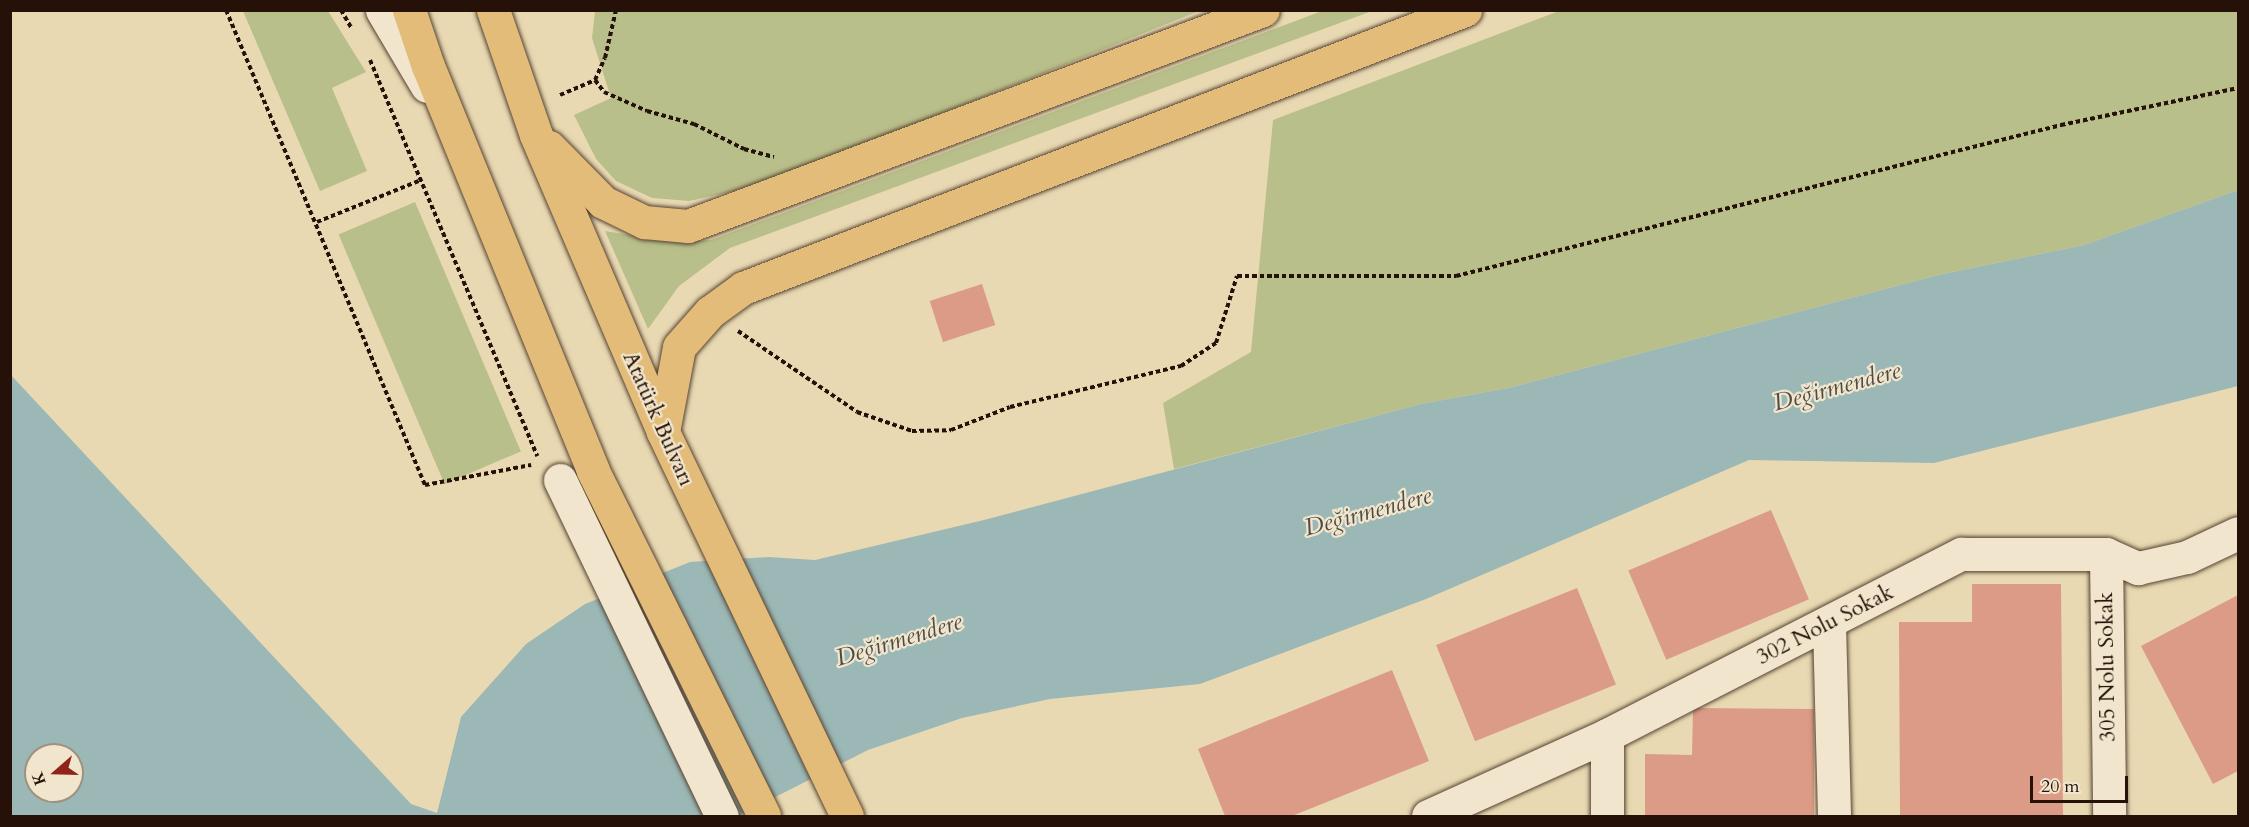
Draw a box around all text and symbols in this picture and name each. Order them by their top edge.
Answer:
street label: Atatürk Bulvarı [617,348,699,490]
water label: Değirmendere [1770,356,1904,418]
water label: Değirmendere [1301,481,1435,543]
street label: 302 Nolu Sokak [1752,579,1898,671]
street label: 305 Nolu Sokak [2092,592,2122,742]
water label: Değirmendere [832,607,966,673]
north arrow [24,743,84,803]
scale bar [2033,764,2130,802]
text: K [26,769,52,788]
text: 20 m [2041,774,2080,799]

